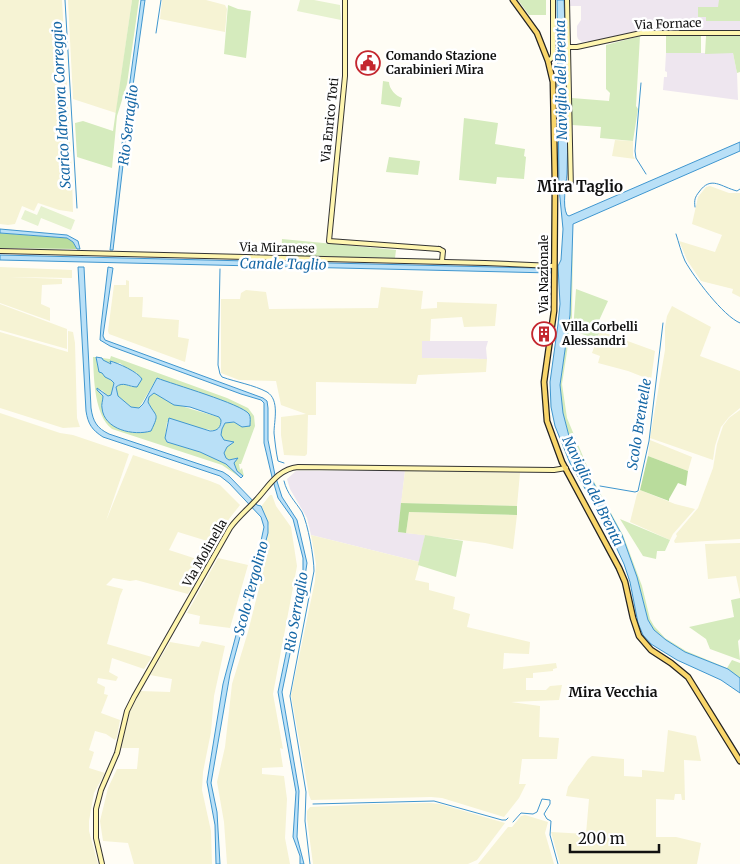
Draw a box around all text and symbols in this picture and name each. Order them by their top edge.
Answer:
street label: Via Fornace [633,15,702,32]
water label: Naviglio del Brenta [551,20,571,140]
water label: Scarico Idrovora Correggio [48,21,74,189]
place label: Comando Stazione Carabinieri Mira [386,48,497,77]
public building icon: Comando Stazione Carabinieri Mira [355,50,381,76]
street label: Via Enrico Toti [317,77,341,164]
water label: Rio Serraglio [114,84,142,166]
district label: Mira Taglio [537,177,623,196]
street label: Via Nazionale [536,235,551,314]
street label: Via Miranese [238,239,315,256]
water label: Canale Taglio [239,254,327,274]
place label: Villa Corbelli Alessandri [561,319,638,348]
building icon: Villa Corbelli Alessandri [531,321,557,347]
water label: Scolo Brentelle [623,377,655,471]
water label: Naviglio del Brenta [559,433,627,549]
street label: Via Molinella [179,516,230,590]
water label: Scolo Tergolino [230,539,272,637]
water label: Rio Serraglio [280,571,312,653]
district label: Mira Vecchia [569,683,658,701]
scale bar [570,822,659,854]
text: 200 m [578,829,625,848]

